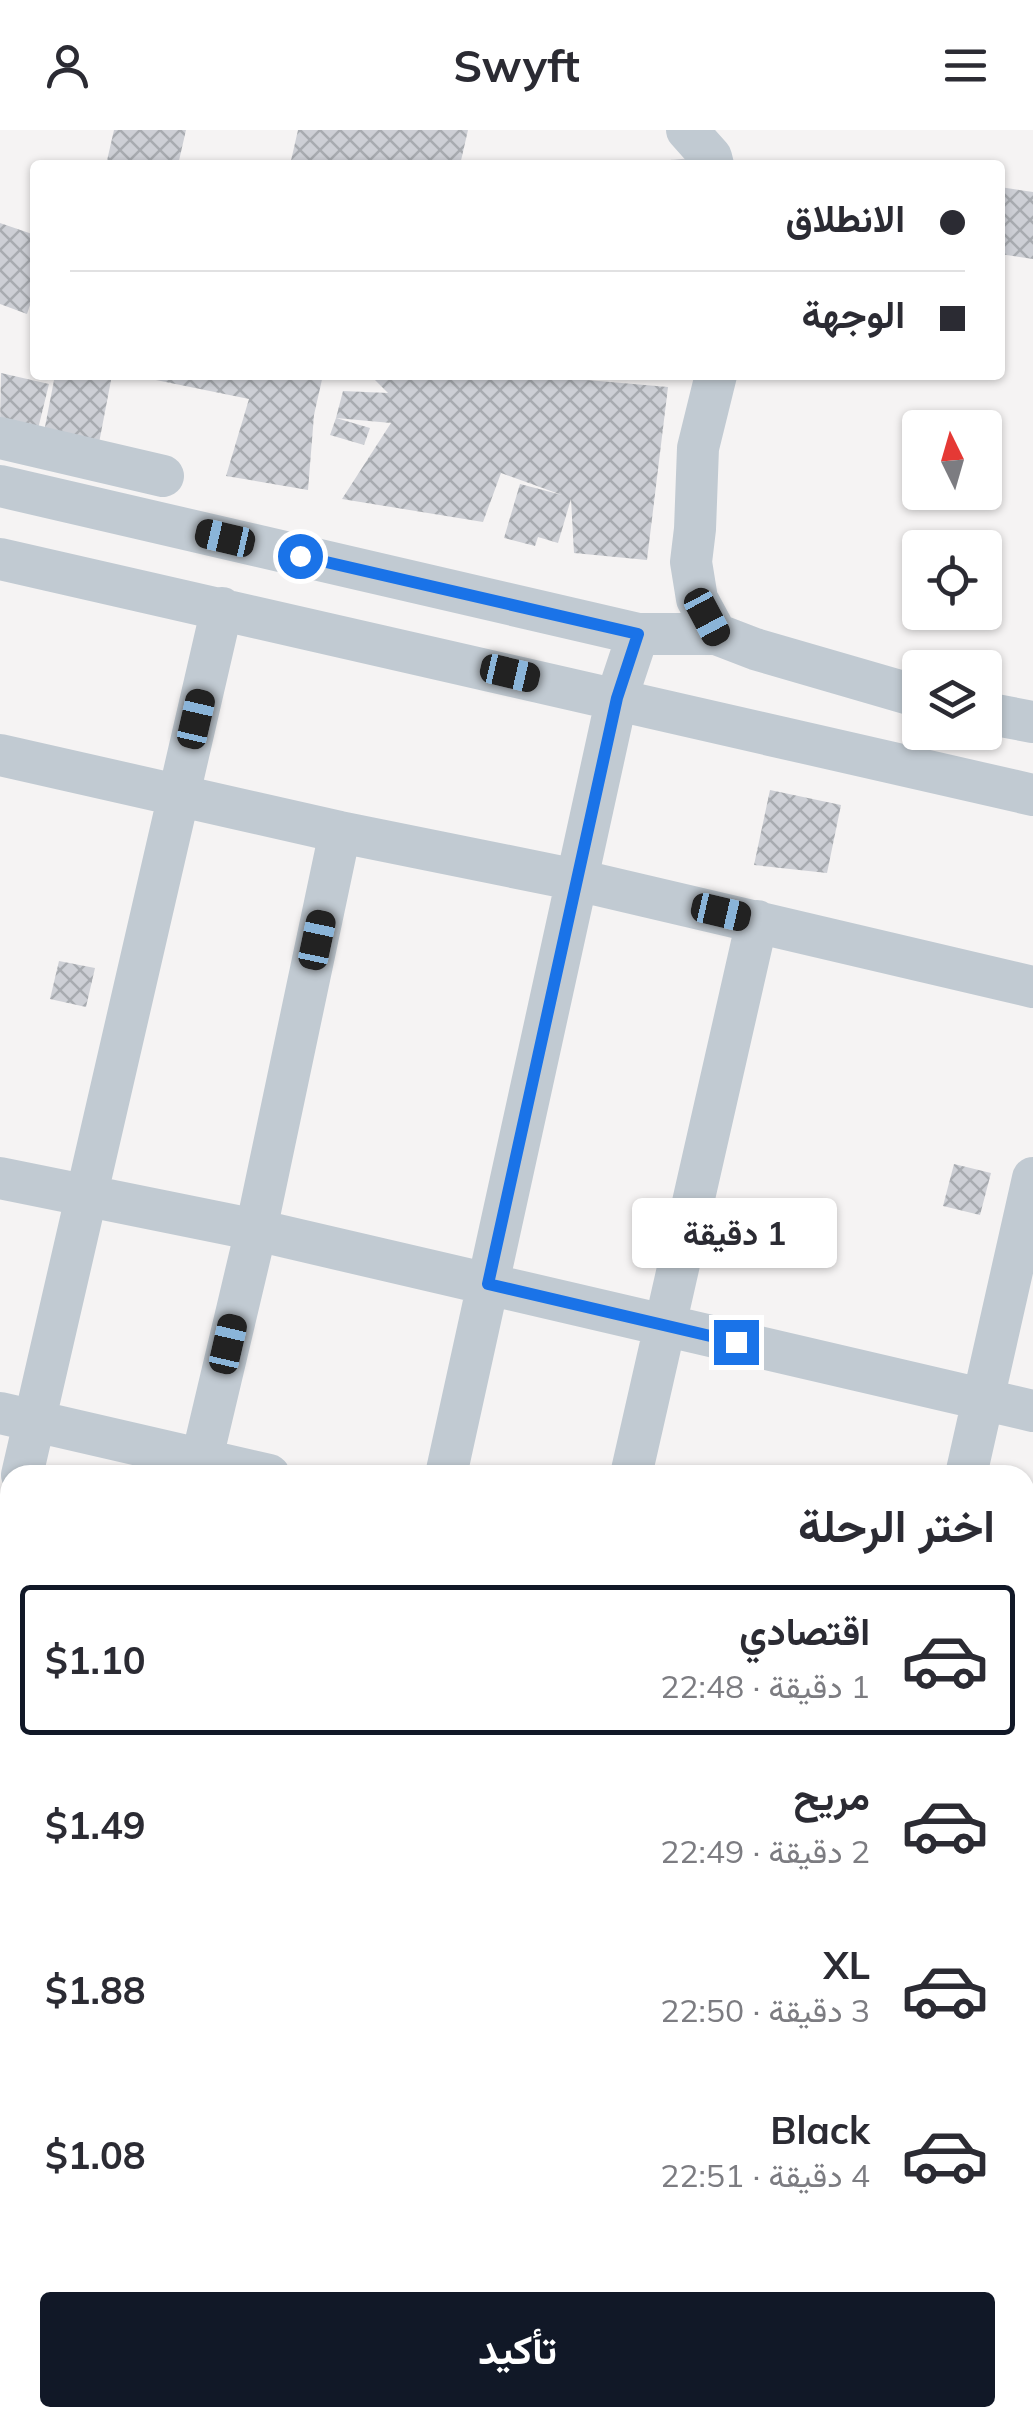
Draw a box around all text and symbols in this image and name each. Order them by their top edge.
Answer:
text: Swyft [453,37,580,93]
icon: person [40,38,95,93]
icon: menu [938,38,993,93]
text: الانطلاق [786,194,905,242]
text: الوجهة [802,290,905,338]
north arrow [902,410,1002,510]
map controls [902,410,1002,750]
car [192,517,258,559]
button: locate [902,530,1002,630]
route start [278,534,323,579]
car [680,583,734,651]
button: layers [902,650,1002,750]
car [477,652,543,694]
car [175,686,217,752]
car [688,891,754,933]
car [296,908,338,972]
callout: 1 دقيقة [634,1197,838,1267]
text: 1 دقيقة [683,1213,786,1253]
car [207,1311,249,1377]
route end [714,1320,759,1365]
text: اختر الرحلة [798,1497,995,1553]
text: اقتصادي [739,1607,870,1655]
icon: car [900,1615,990,1705]
text: $1.10 [45,1636,146,1684]
text: 1 دقيقة · 22:48 [660,1666,870,1706]
text: مريح [794,1772,870,1820]
icon: car [900,1780,990,1870]
text: $1.49 [45,1801,146,1849]
text: 2 دقيقة · 22:49 [660,1831,870,1871]
text: XL [823,1941,870,1989]
icon: car [900,1945,990,2035]
text: $1.88 [45,1966,146,2014]
text: 3 دقيقة · 22:50 [660,1990,870,2030]
text: Black [770,2106,870,2154]
icon: car [900,2110,990,2200]
text: $1.08 [45,2131,146,2179]
text: 4 دقيقة · 22:51 [660,2155,870,2195]
button: تأكيد [40,2292,995,2407]

